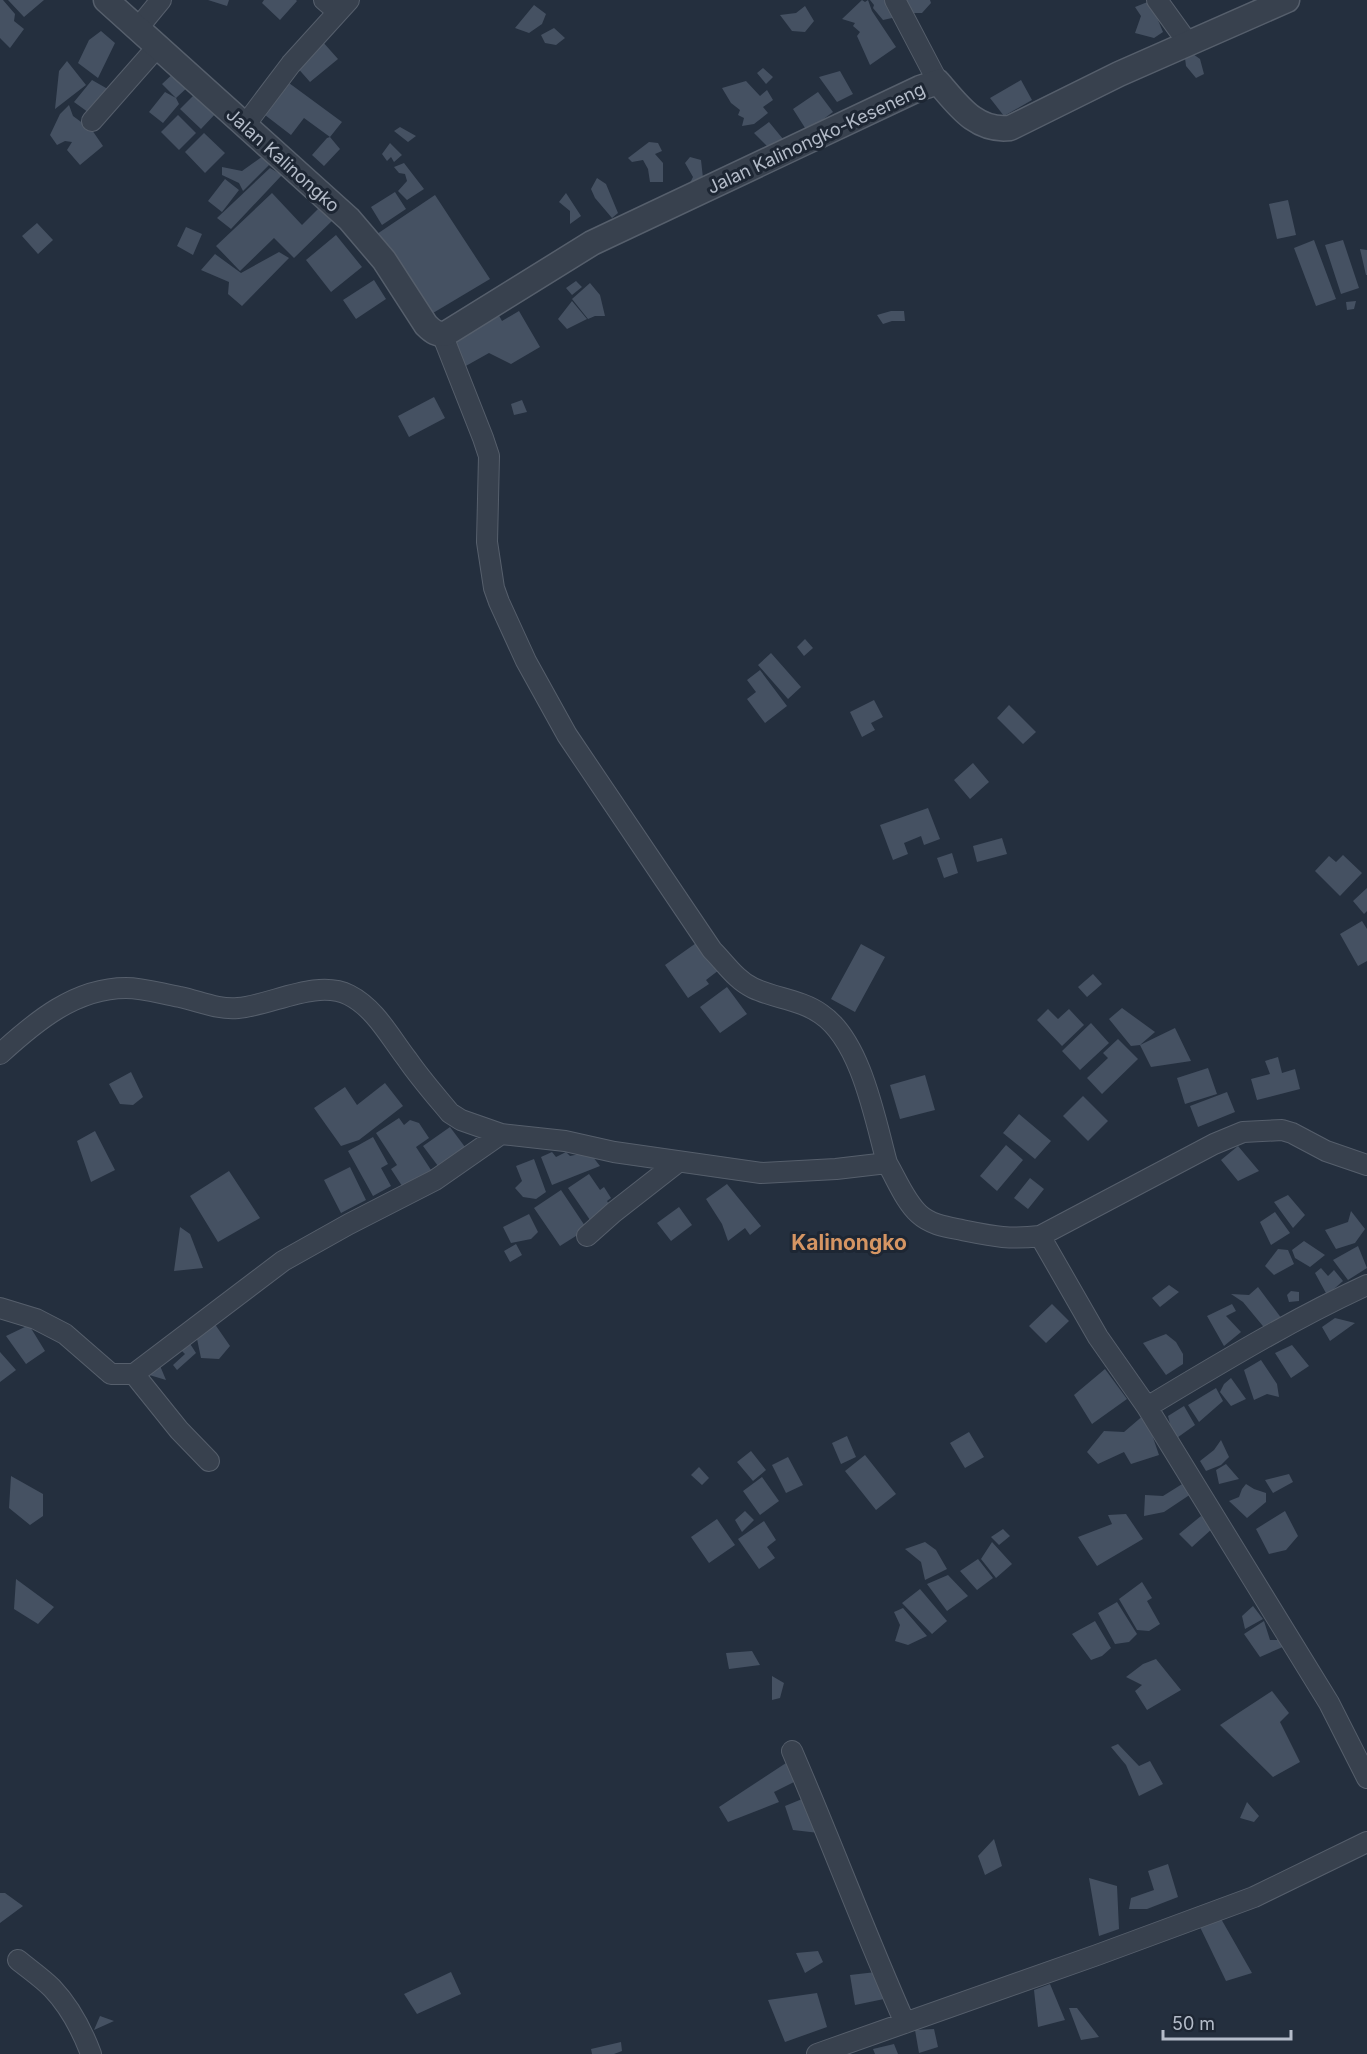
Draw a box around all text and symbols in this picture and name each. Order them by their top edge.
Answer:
street label: Jalan Kalinongko-Keseneng [704,78,928,198]
street label: Jalan Kalinongko [222,104,344,216]
district label: Kalinongko [791,1230,907,1255]
scale bar [1163,2003,1290,2041]
text: 50 m [1172,2013,1215,2034]

